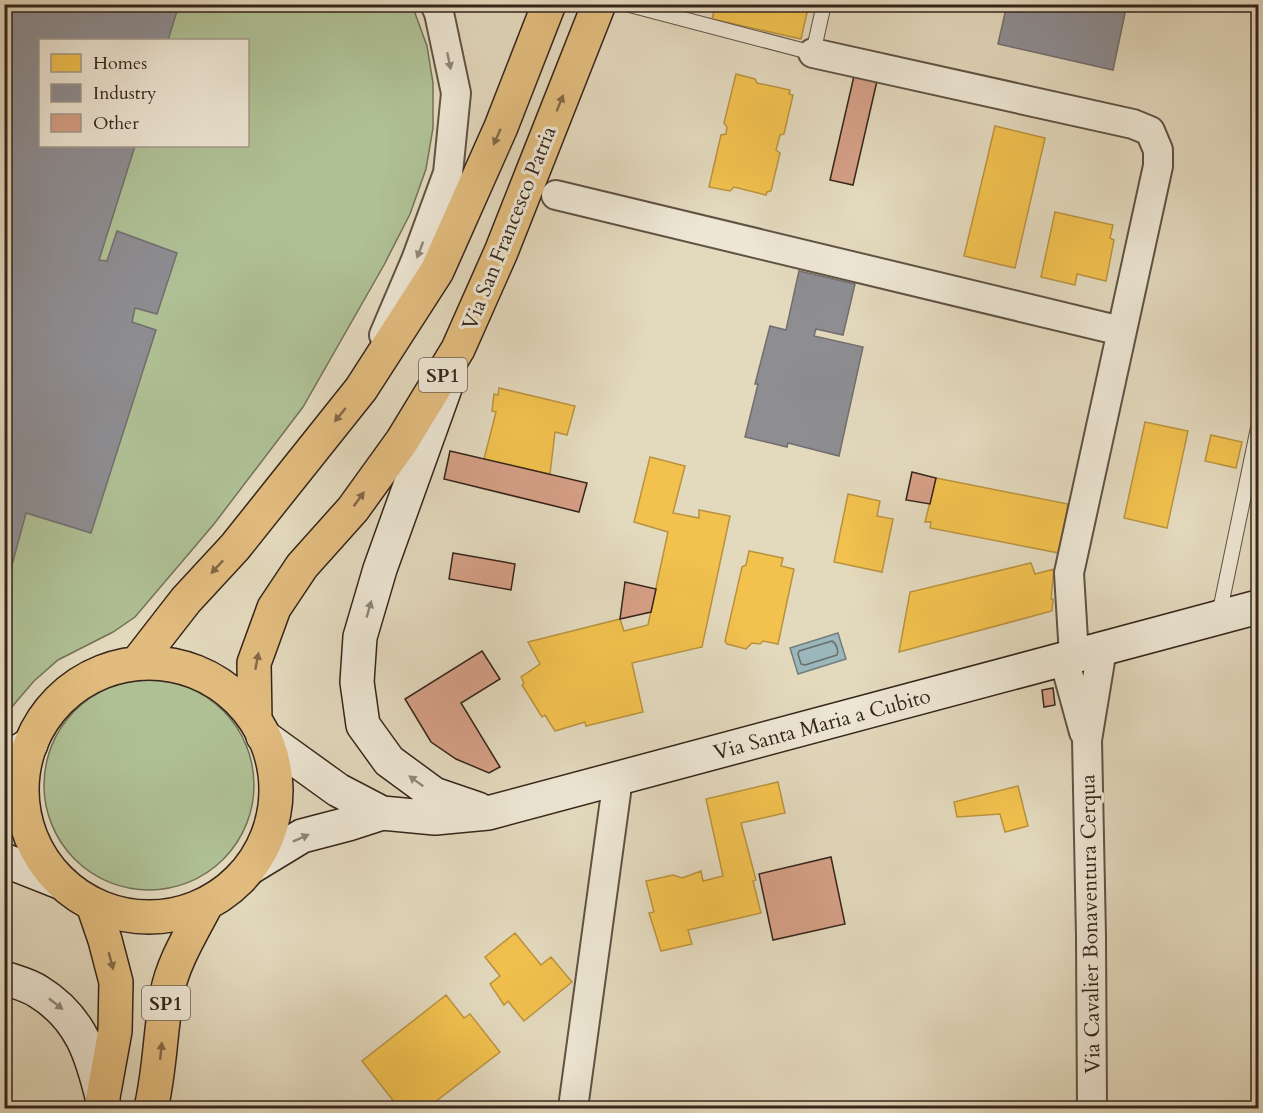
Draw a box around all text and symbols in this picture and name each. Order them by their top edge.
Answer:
legend [39,39,249,147]
text: Homes [93,51,147,76]
one-way arrow [445,52,454,71]
text: Industry [93,81,157,106]
one-way arrow [556,93,566,111]
text: Other [93,111,139,136]
street label: Via San Francesco Patria [455,122,564,334]
one-way arrow [492,128,501,145]
one-way arrow [414,241,424,259]
road number: SP1 [419,358,467,392]
one-way arrow [333,407,346,423]
one-way arrow [353,492,365,507]
one-way arrow [210,559,224,574]
one-way arrow [364,600,374,619]
one-way arrow [253,652,262,671]
street label: Via Santa Maria a Cubito [710,682,934,767]
street label: Via Cavalier Bonaventura Cerqua [1073,774,1108,1074]
one-way arrow [408,775,423,787]
one-way arrow [292,833,310,843]
one-way arrow [106,951,116,970]
road number: SP1 [142,986,190,1020]
one-way arrow [48,998,64,1011]
one-way arrow [156,1041,165,1060]

